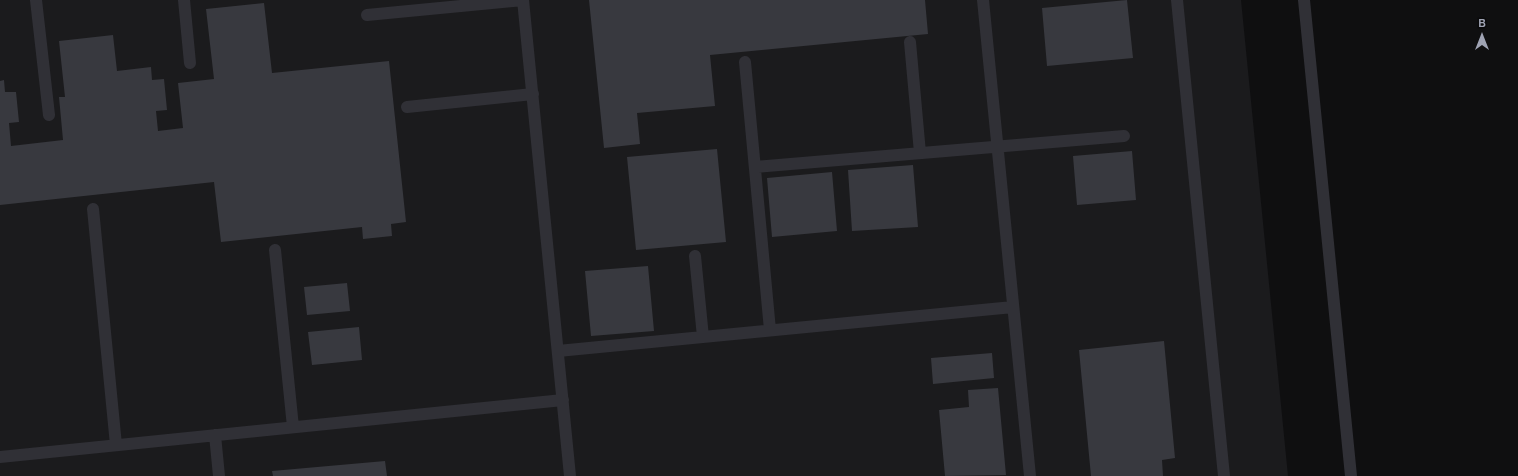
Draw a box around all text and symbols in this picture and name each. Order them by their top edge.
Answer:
north arrow [1462,16,1502,56]
text: B [1478,17,1486,30]

